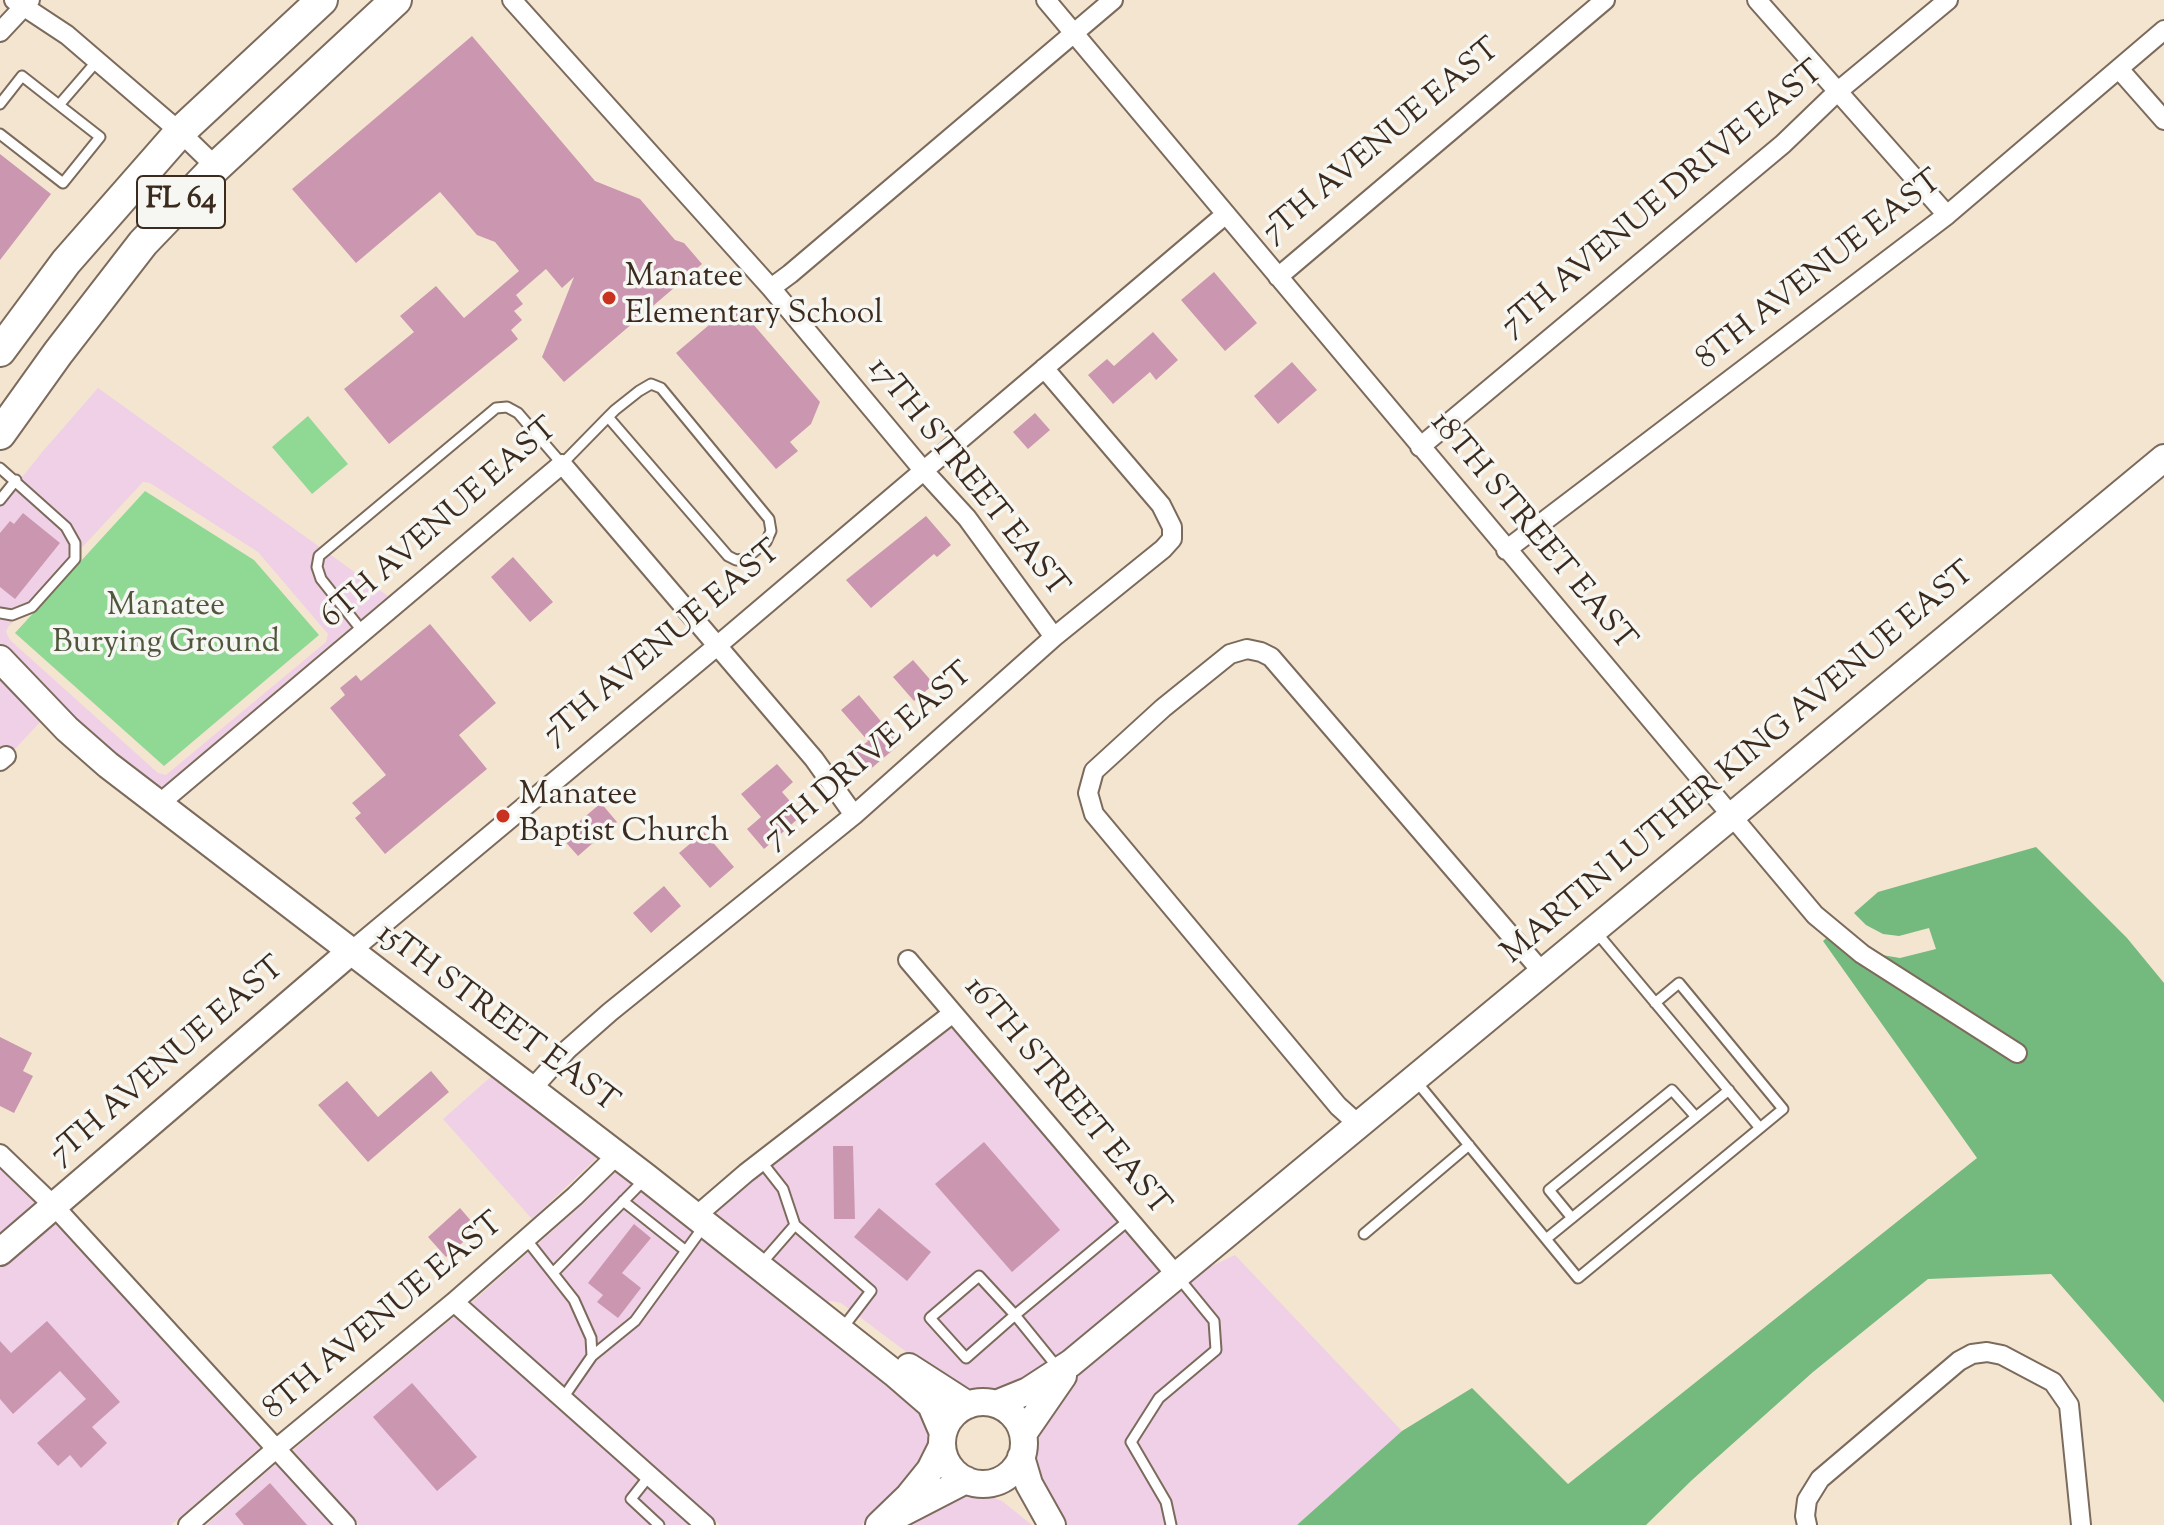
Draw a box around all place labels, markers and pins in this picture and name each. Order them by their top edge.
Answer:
place label: Manatee Elementary School [625,261,883,336]
marker: Manatee Elementary School [600,289,618,307]
place label: Manatee Baptist Church [519,779,729,854]
marker: Manatee Baptist Church [494,807,512,825]

